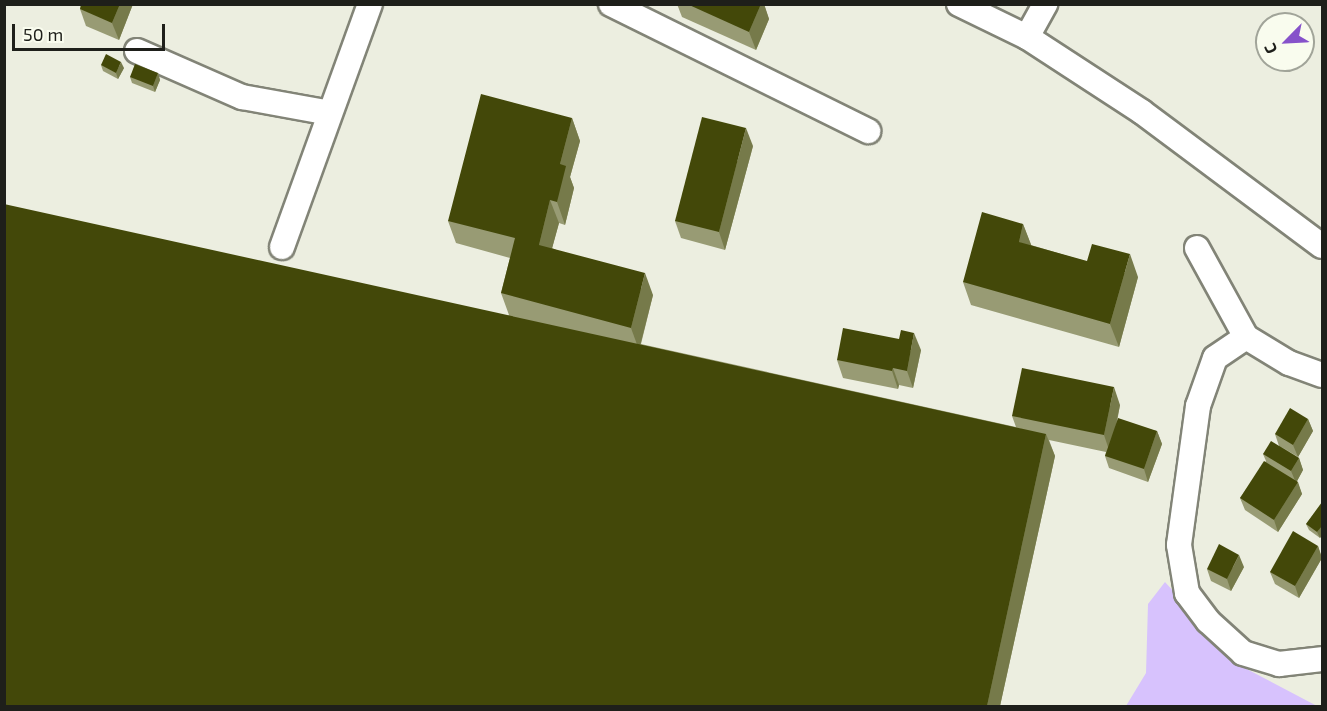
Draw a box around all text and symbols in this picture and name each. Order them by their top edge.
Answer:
scale bar [15,12,168,50]
north arrow [1255,12,1315,72]
text: 50 m [23,23,63,45]
text: С [1259,41,1281,57]

